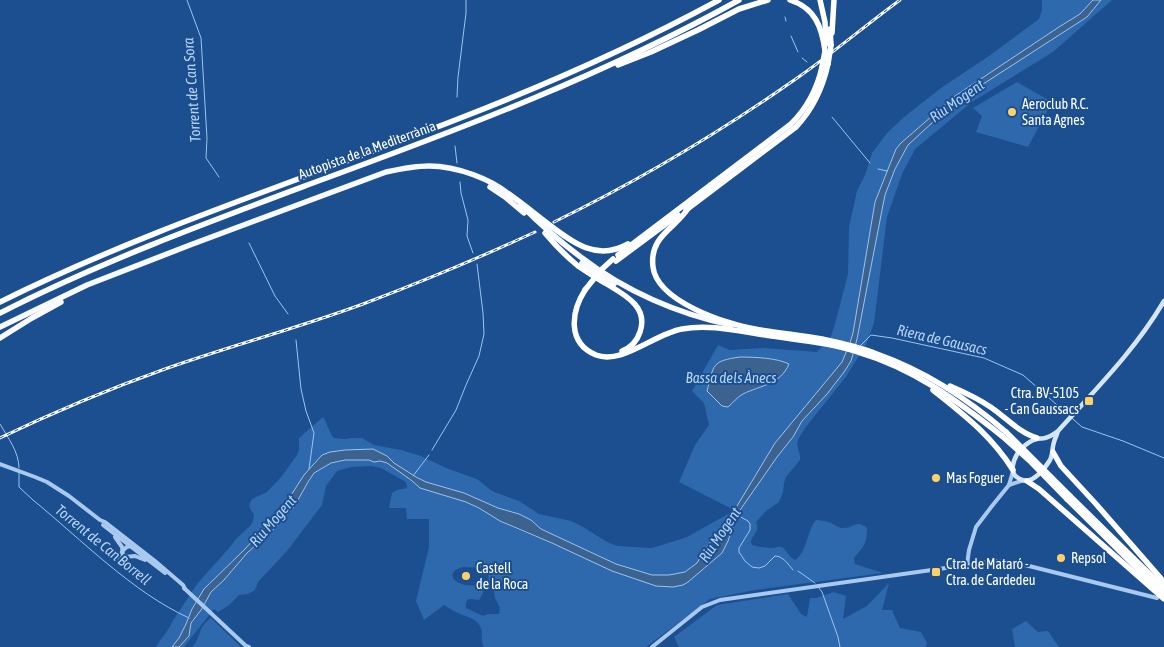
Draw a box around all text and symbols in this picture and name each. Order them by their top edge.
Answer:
water label: Torrent de Can Sora [179,37,204,143]
water label: Riu Mogent [926,75,988,125]
place label: Aeroclub R.C. Santa Agnes [1022,96,1088,128]
marker: Aeroclub R.C. Santa Agnes [1006,106,1018,118]
street label: Autopista de la Mediterrània [296,118,438,182]
water label: Riera de Gausacs [895,321,989,358]
water label: Bassa dels Ànecs [686,369,776,386]
place label: Ctra. BV-5105 - Can Gaussacs [1005,385,1079,417]
marker: Ctra. BV-5105 - Can Gaussacs [1083,395,1095,407]
place label: Mas Foguer [946,470,1005,486]
marker: Mas Foguer [930,472,942,484]
water label: Riu Mogent [246,491,300,550]
water label: Torrent de Can Borrell [52,501,155,588]
water label: Riu Mogent [695,503,744,565]
place label: Repsol [1071,550,1107,566]
marker: Repsol [1055,552,1067,564]
place label: Ctra. de Mataró - Ctra. de Cardedeu [946,556,1036,588]
place label: Castell de la Roca [476,560,528,592]
marker: Ctra. de Mataró - Ctra. de Cardedeu [930,566,942,578]
marker: Castell de la Roca [460,570,472,582]

